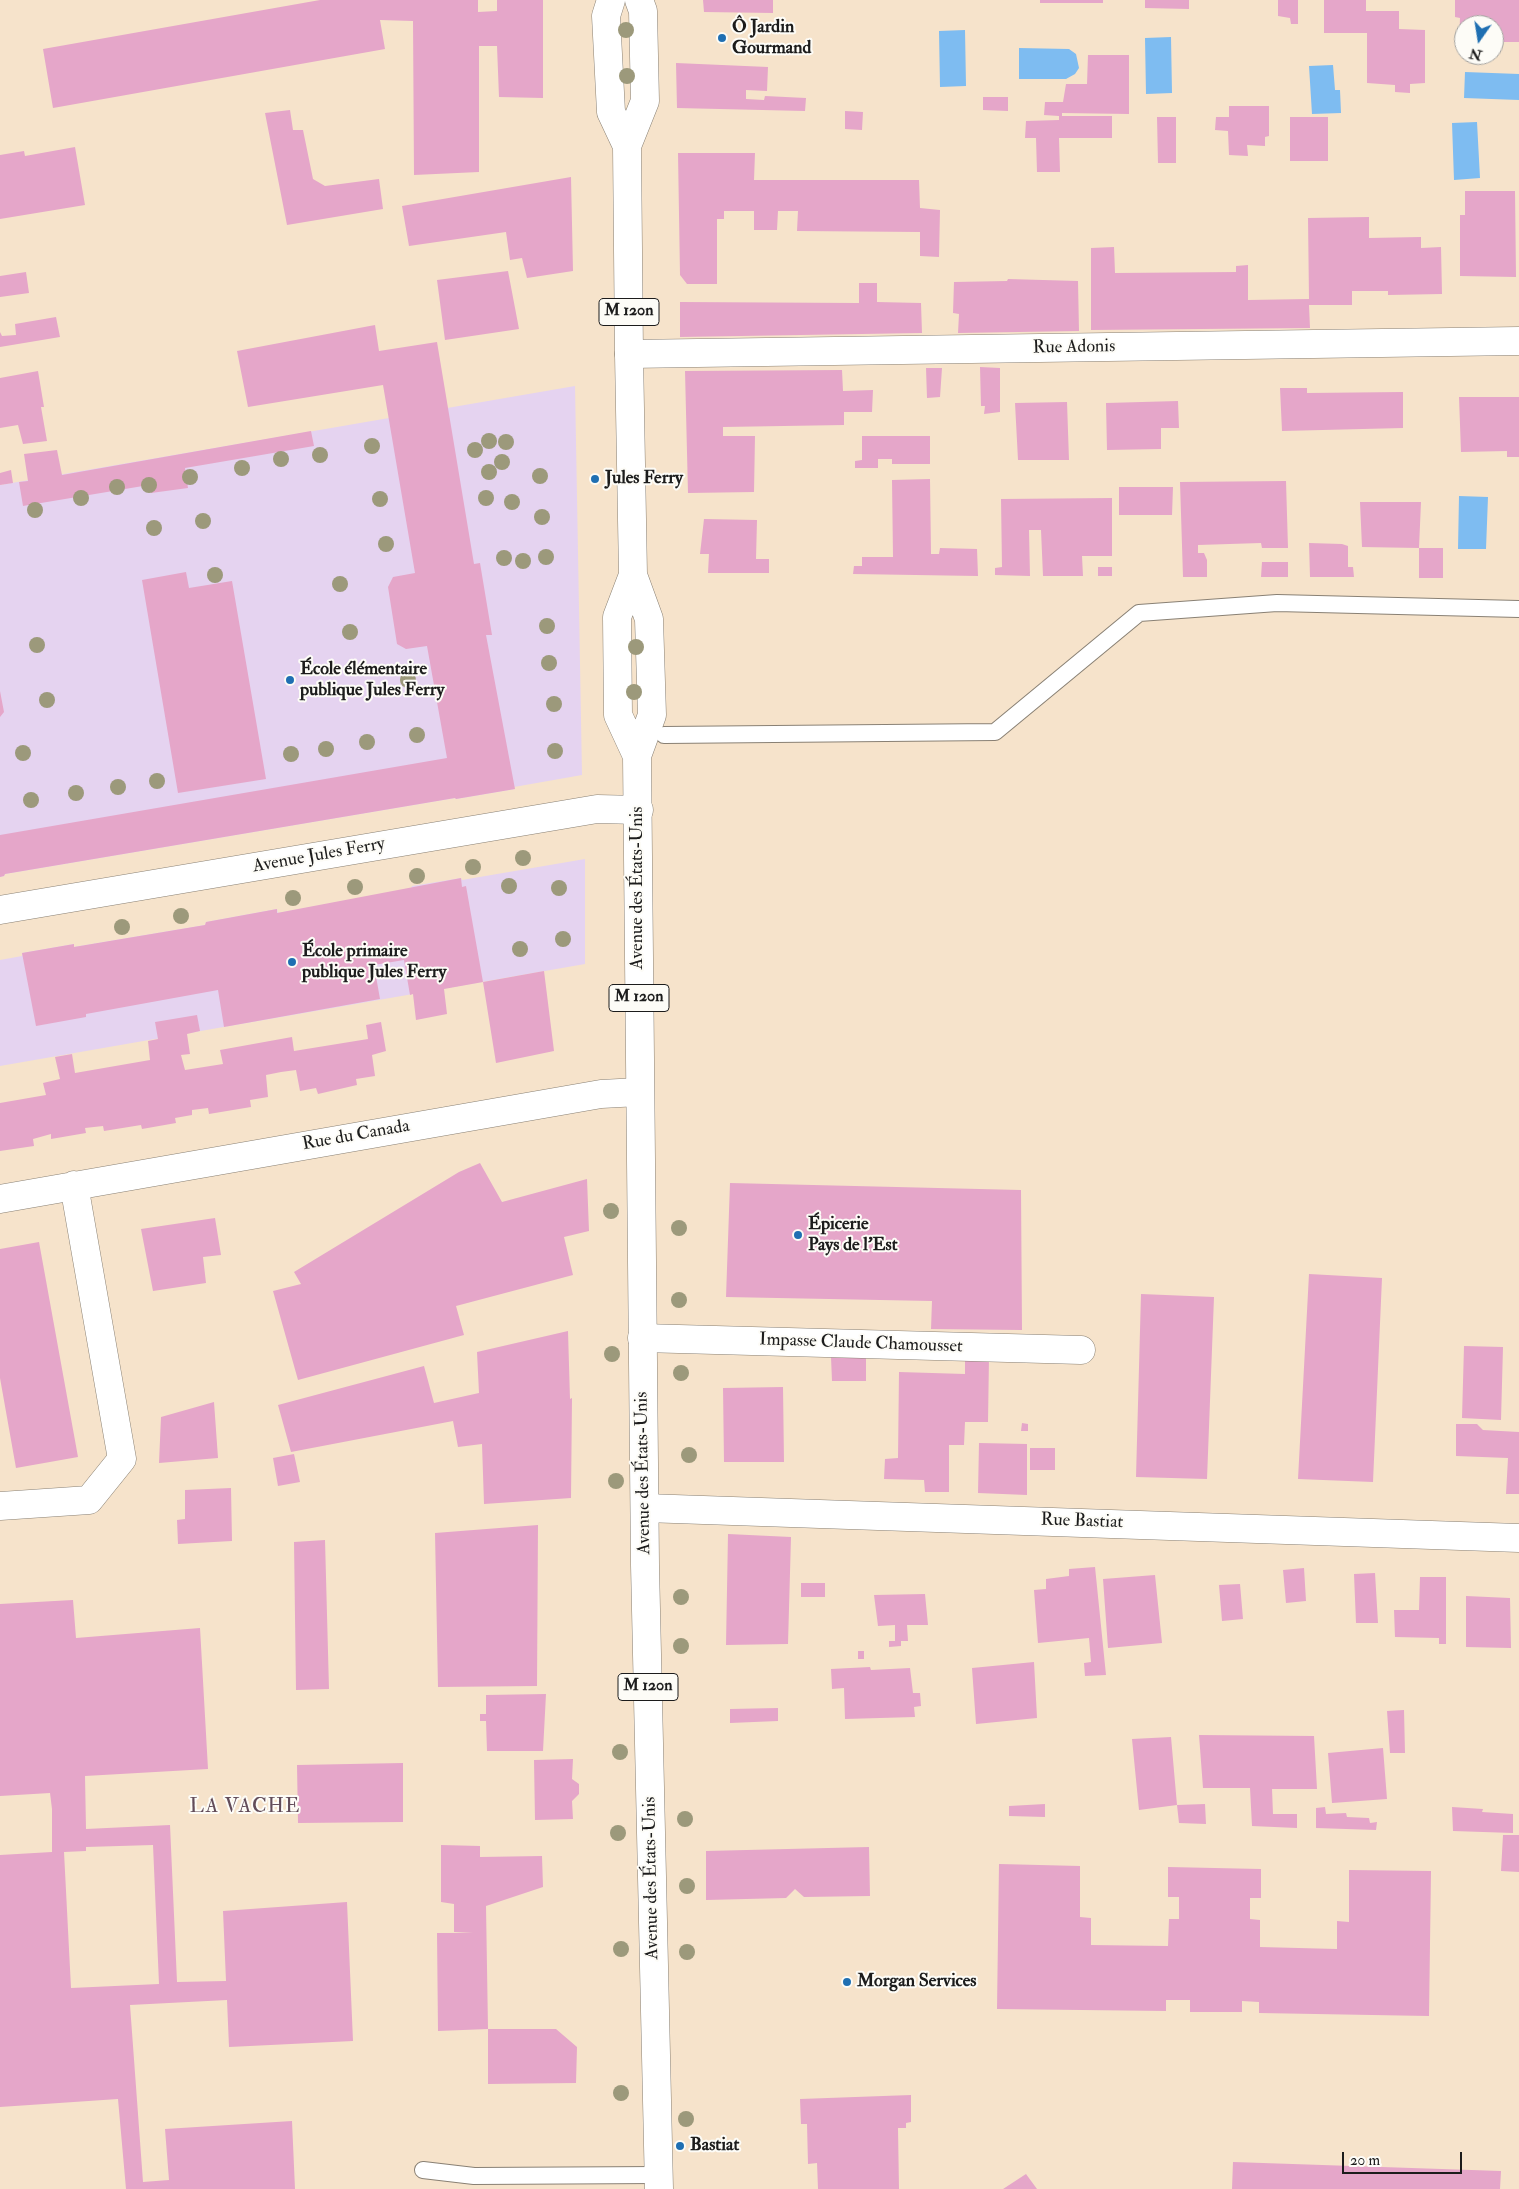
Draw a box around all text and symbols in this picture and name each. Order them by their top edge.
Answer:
north arrow [1454,15,1504,65]
place label: Ô Jardin Gourmand [732,17,811,59]
marker: Ô Jardin Gourmand [716,32,728,44]
text: N [1468,44,1484,64]
road number: M 120n [599,298,659,326]
street label: Rue Adonis [1033,336,1115,360]
place label: Jules Ferry [605,468,683,490]
marker: Jules Ferry [589,473,601,485]
place label: École élémentaire publique Jules Ferry [300,659,444,702]
marker: École élémentaire publique Jules Ferry [284,674,296,686]
street label: Avenue des États-Unis [627,807,649,969]
street label: Avenue Jules Ferry [251,834,387,878]
place label: École primaire publique Jules Ferry [302,941,446,984]
marker: École primaire publique Jules Ferry [286,956,298,968]
road number: M 120n [609,984,669,1011]
street label: Rue du Canada [301,1116,411,1156]
place label: Épicerie Pays de l'Est [808,1214,898,1256]
marker: Épicerie Pays de l'Est [792,1229,804,1241]
street label: Impasse Claude Chamousset [759,1330,963,1358]
street label: Avenue des États-Unis [632,1391,656,1555]
street label: Rue Bastiat [1040,1510,1124,1534]
road number: M 120n [618,1674,678,1700]
district label: LA VACHE [189,1796,301,1820]
street label: Avenue des États-Unis [640,1796,664,1960]
place label: Morgan Services [857,1971,977,1993]
marker: Morgan Services [841,1976,853,1988]
place label: Bastiat [690,2135,739,2157]
marker: Bastiat [674,2140,686,2152]
scale bar [1344,2142,1464,2174]
text: 20 m [1350,2151,1380,2170]

